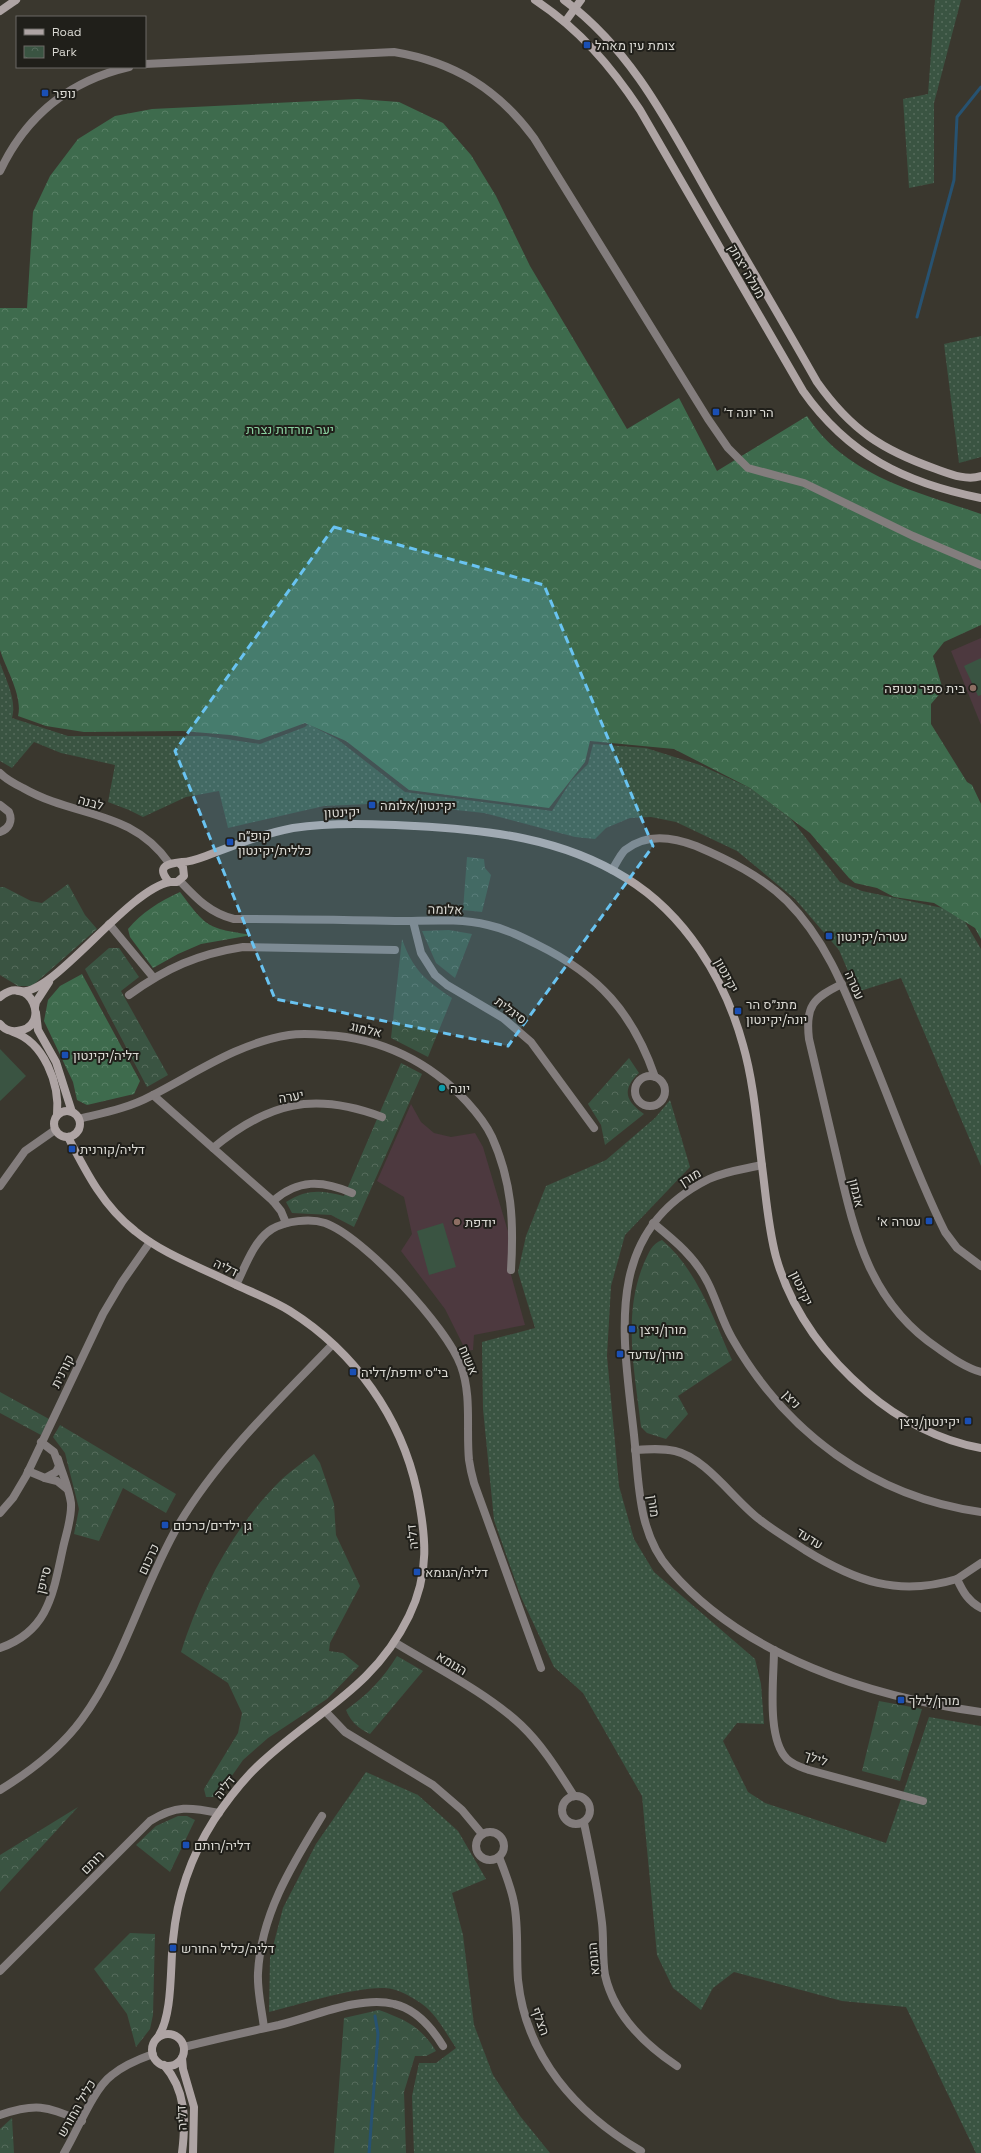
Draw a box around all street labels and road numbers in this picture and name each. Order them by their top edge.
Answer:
street label: מעלה יצחק [724,241,769,302]
street label: לבנה [76,791,106,814]
street label: יקינטון [324,803,360,822]
street label: אלומה [427,901,463,918]
street label: יקינטון [711,955,743,995]
street label: עטרה [841,968,868,1002]
street label: סיגלית [491,993,530,1028]
street label: אלמוג [348,1018,383,1041]
street label: יערה [277,1086,305,1107]
street label: מורן [676,1164,704,1190]
street label: אגמון [845,1177,868,1209]
street label: דליה [211,1254,241,1281]
street label: יקינטון [786,1268,817,1308]
street label: אשוח [455,1343,482,1378]
street label: קורנית [47,1352,78,1391]
street label: ניצן [779,1386,804,1412]
street label: מורן [644,1494,663,1518]
street label: דליה [403,1523,422,1550]
street label: עדעד [793,1524,826,1553]
street label: כרכום [134,1541,163,1578]
street label: סייפן [32,1564,55,1596]
street label: הגומא [433,1648,470,1679]
street label: לילך [802,1747,830,1770]
street label: דליה [210,1772,239,1802]
street label: רותם [77,1847,108,1878]
street label: הגומא [584,1942,603,1976]
street label: הצלף [528,2005,554,2038]
street label: כליל החורש [53,2076,100,2140]
street label: דליה [172,2105,191,2131]

